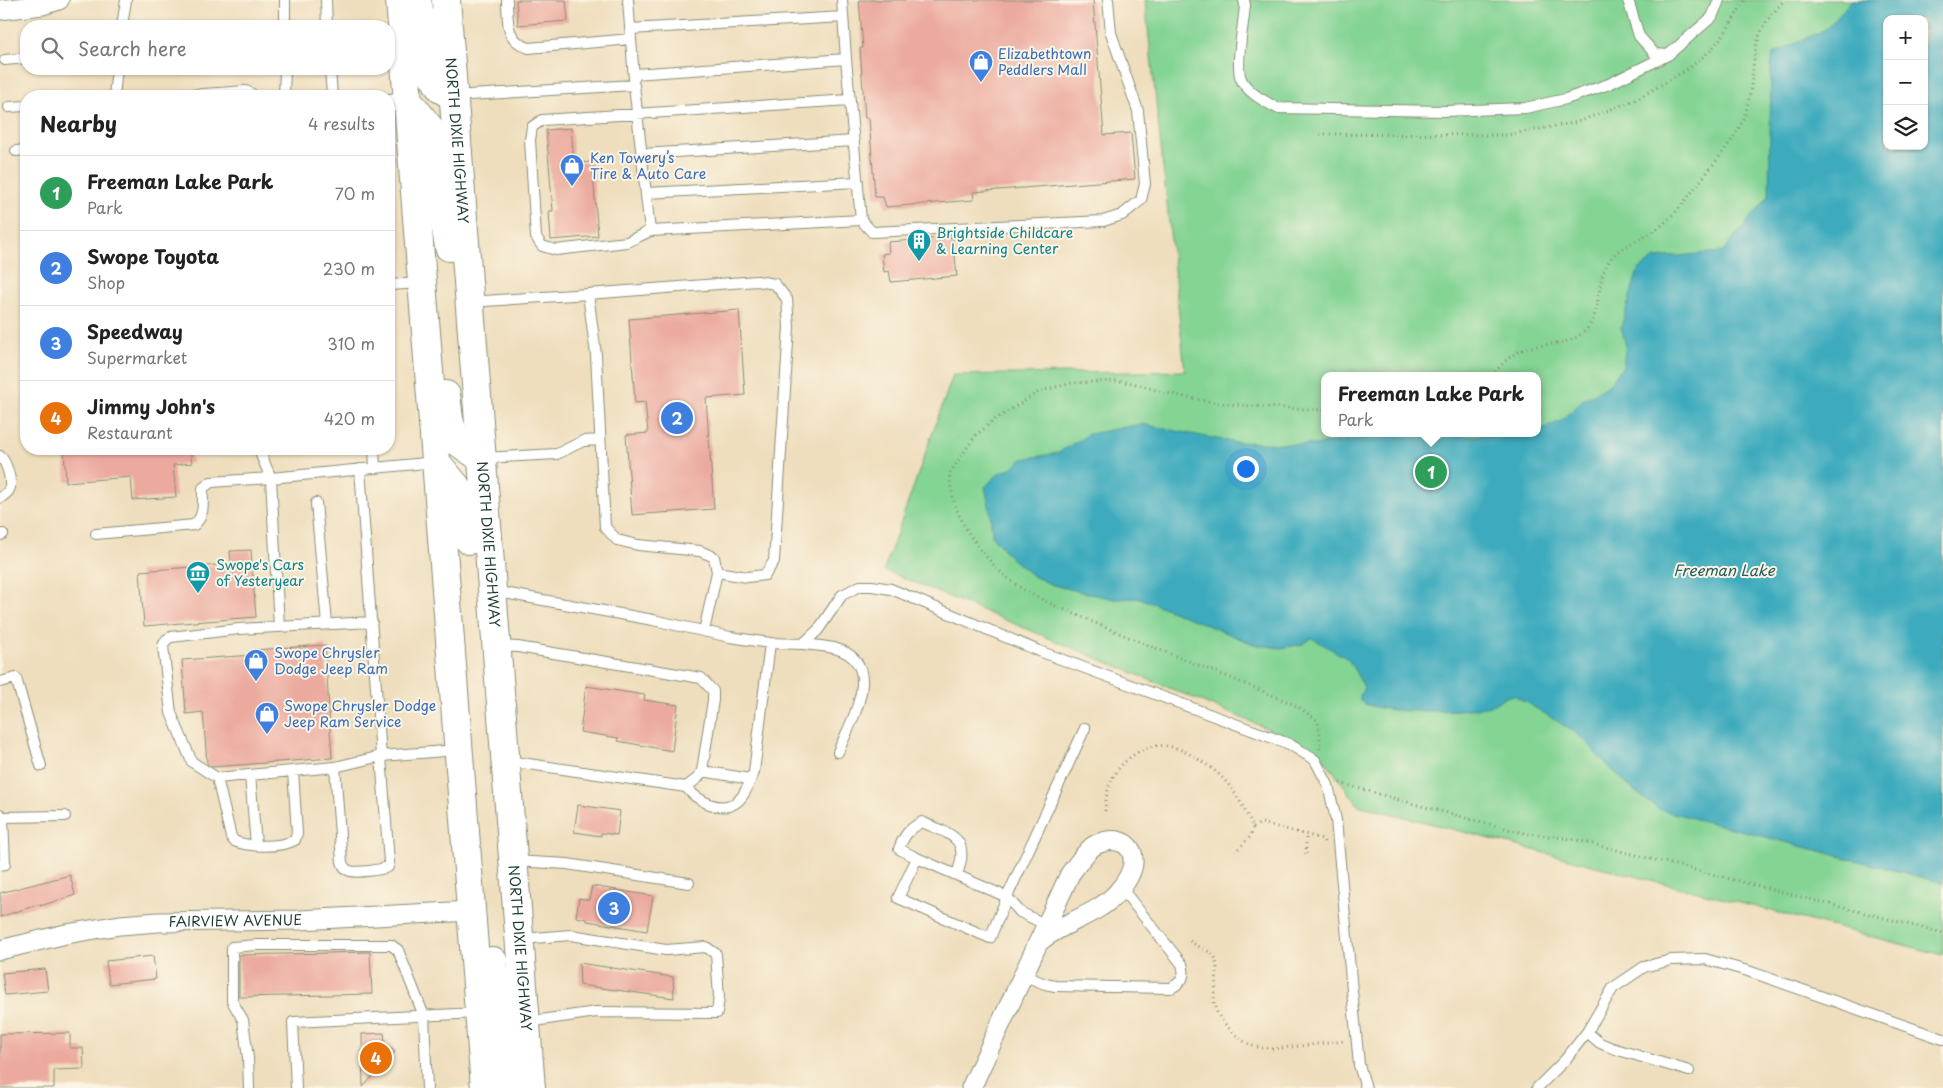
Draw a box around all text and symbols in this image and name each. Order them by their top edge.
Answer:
map controls [1883,15,1928,150]
button: + [1883,15,1928,60]
search box [20,20,395,75]
icon: search [38,34,66,62]
text: Search here [78,34,187,62]
place label: Elizabethtown Peddlers Mall [998,43,1091,80]
shop icon: Elizabethtown Peddlers Mall [968,49,994,83]
street label: NORTH DIXIE HIGHWAY [441,57,474,225]
button: − [1883,60,1928,105]
button: layers [1883,105,1928,150]
text: Nearby [40,107,117,139]
text: 4 results [308,111,375,135]
place label: Ken Towery’s Tire & Auto Care [590,147,706,184]
shop icon: Ken Towery’s Tire & Auto Care [559,153,585,187]
text: Freeman Lake Park [87,167,274,195]
text: 1 [52,181,60,205]
text: 70 m [335,181,375,205]
text: Park [87,195,123,219]
place label: Brightside Childcare & Learning Center [936,222,1073,259]
building icon: Brightside Childcare & Learning Center [906,228,932,262]
text: Swope Toyota [87,242,219,270]
text: 2 [50,256,62,280]
text: 230 m [323,256,375,280]
text: Shop [87,270,125,294]
text: Speedway [87,317,183,345]
text: 3 [51,331,61,355]
text: 310 m [327,331,375,355]
text: Supermarket [87,345,187,369]
popup [1321,372,1541,437]
text: Freeman Lake Park [1338,379,1524,407]
text: Jimmy John's [87,392,215,420]
pin: 2 [661,399,693,437]
text: 4 [51,406,61,430]
text: 420 m [324,406,375,430]
text: Park [1338,407,1373,431]
text: Restaurant [87,420,173,444]
pin: 1 [1415,453,1447,491]
your location [1233,456,1259,482]
street label: NORTH DIXIE HIGHWAY [472,461,506,628]
place label: Swope's Cars of Yesteryear [216,554,305,591]
water label: Freeman Lake [1673,558,1776,581]
museum icon: Swope's Cars of Yesteryear [185,560,211,594]
place label: Swope Chrysler Dodge Jeep Ram [274,642,388,679]
shop icon: Swope Chrysler Dodge Jeep Ram [243,648,269,682]
place label: Swope Chrysler Dodge Jeep Ram Service [284,695,436,732]
shop icon: Swope Chrysler Dodge Jeep Ram Service [254,701,280,735]
street label: NORTH DIXIE HIGHWAY [504,864,538,1032]
pin: 3 [598,889,630,927]
street label: FAIRVIEW AVENUE [168,909,302,932]
pin: 4 [360,1039,392,1077]

